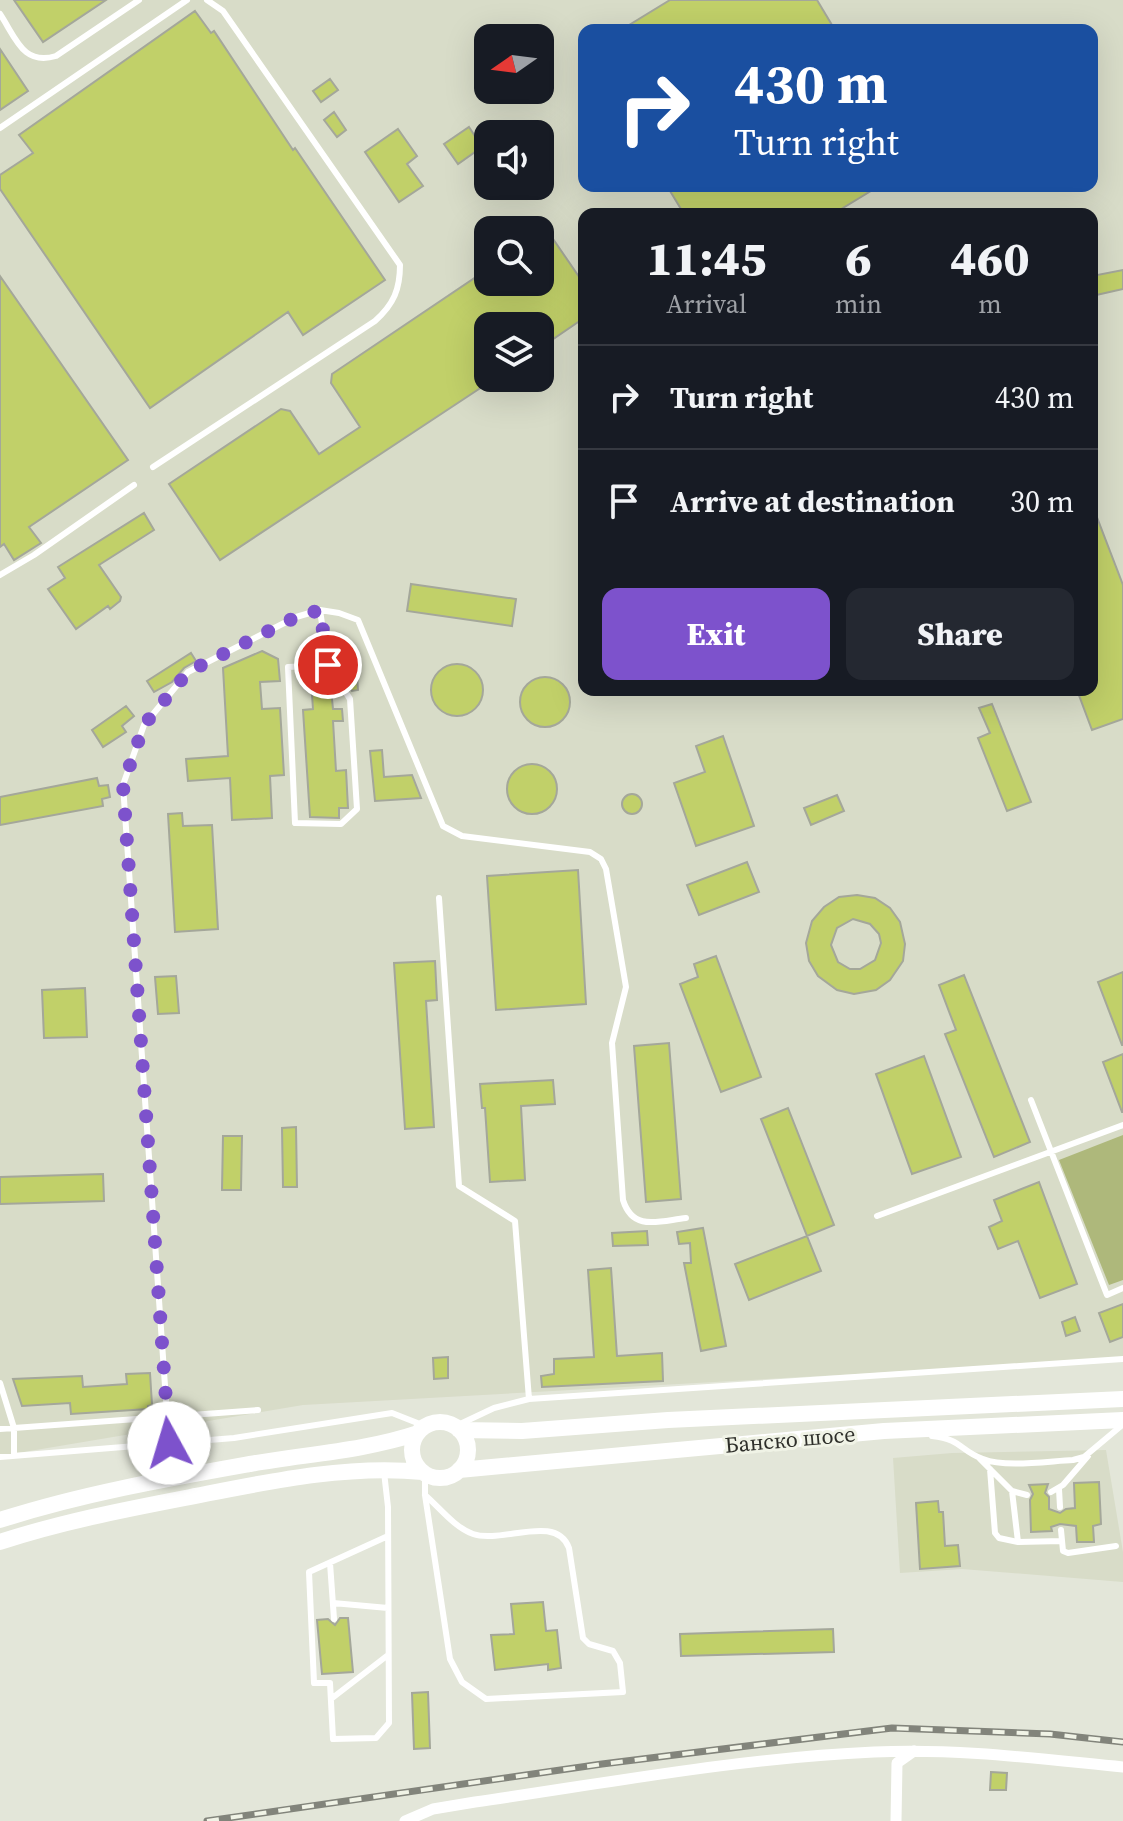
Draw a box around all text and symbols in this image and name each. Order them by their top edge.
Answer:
north arrow [474,24,554,104]
map controls [474,24,554,392]
text: 430 m [734,45,888,122]
icon: right [602,56,706,160]
text: Turn right [734,118,899,167]
button: sound [474,120,554,200]
button: search [474,216,554,296]
text: 11:45 [646,225,767,291]
text: 6 [845,225,872,291]
text: 460 [950,225,1030,291]
text: Arrival [666,286,747,322]
text: min [835,286,882,322]
text: m [978,286,1002,322]
button: layers [474,312,554,392]
icon: right [602,375,646,419]
text: Turn right [670,377,813,418]
text: 430 m [995,377,1074,418]
icon: arrive [602,479,646,523]
text: Arrive at destination [670,481,955,522]
text: 30 m [1010,481,1074,522]
button: Exit [602,588,830,680]
button: Share [846,588,1074,680]
pin [294,631,362,699]
icon: arrive [306,643,350,687]
position arrow [127,1401,211,1485]
street label: Банско шосе [724,1418,856,1460]

